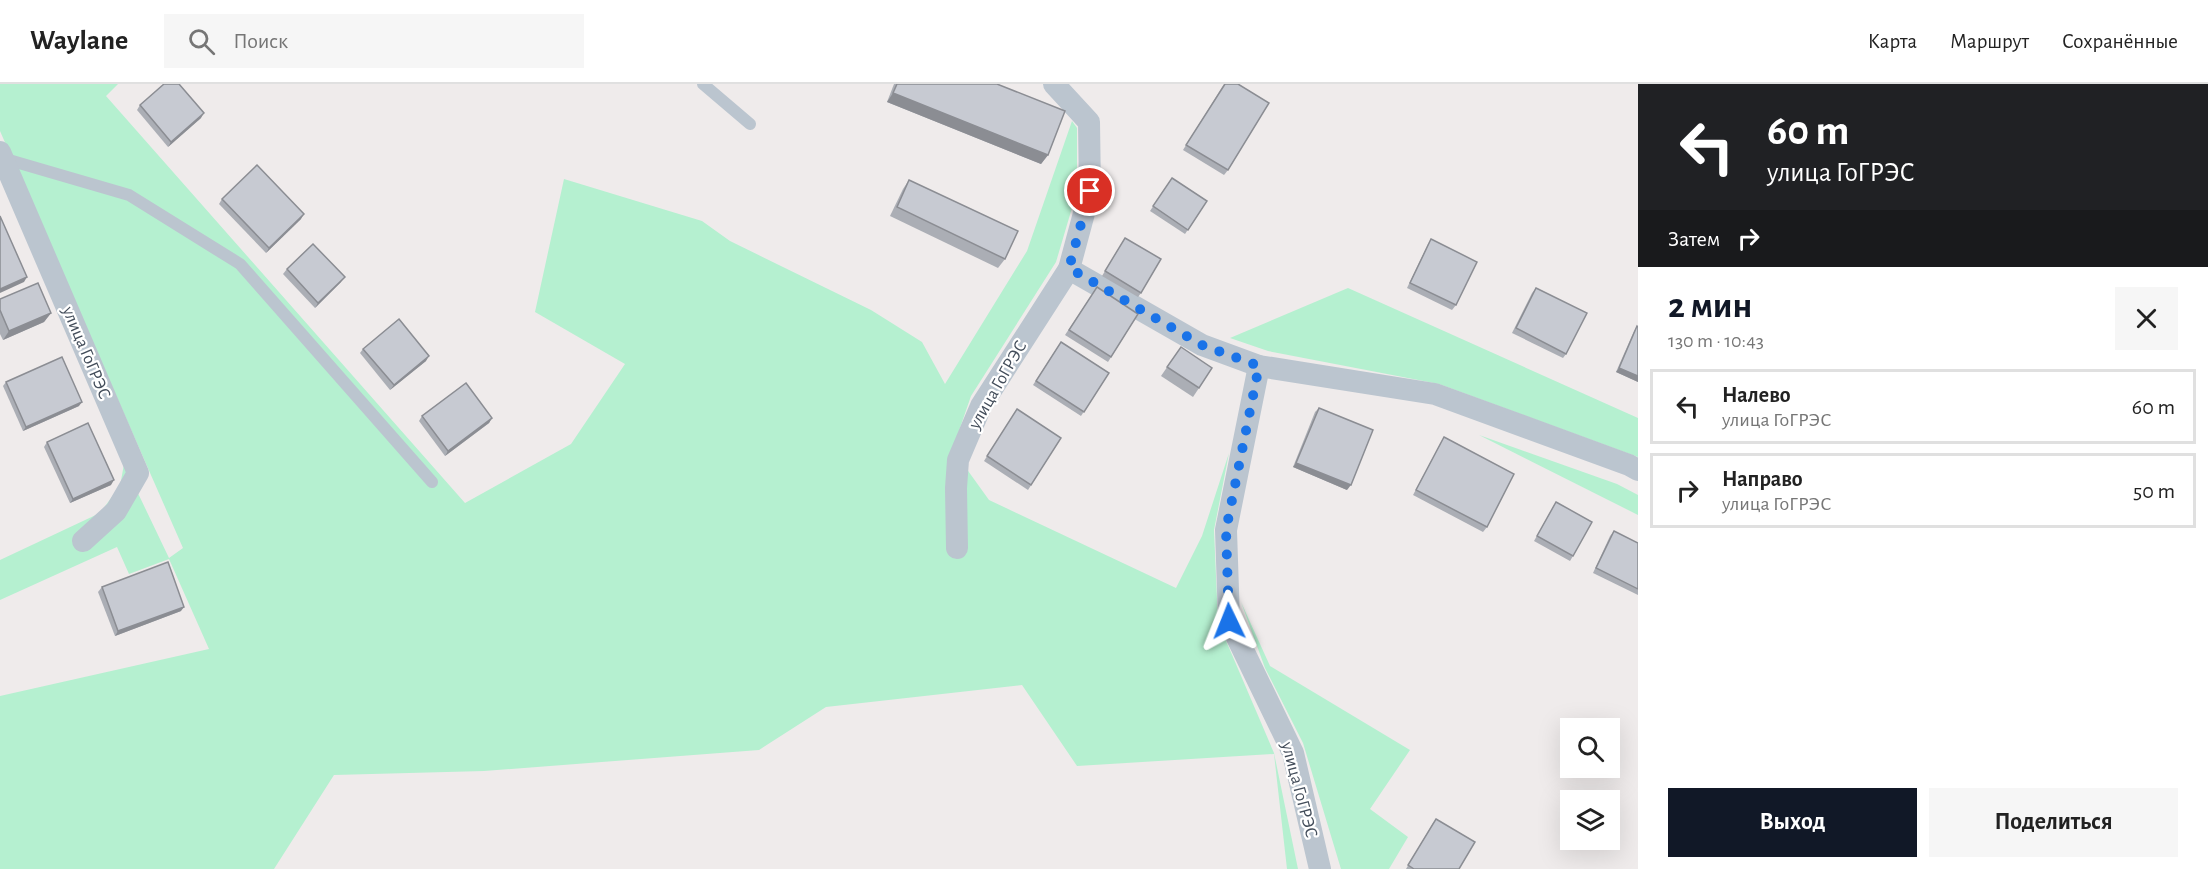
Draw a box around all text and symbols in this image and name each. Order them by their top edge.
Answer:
search box [164,14,584,68]
icon: search [185,25,218,58]
text: Waylane [30,27,128,55]
text: Поиск [233,30,288,52]
text: Карта [1868,31,1917,52]
text: Маршрут [1950,31,2029,52]
text: Сохранённые [2062,31,2178,52]
icon: left [1668,108,1746,186]
text: 60 m [1767,110,1849,152]
text: улица ГоГРЭС [1767,159,1915,186]
pin [1064,165,1115,216]
icon: arrive [1073,174,1106,207]
icon: right [1732,222,1765,255]
text: Затем [1668,228,1720,250]
button: close [2115,287,2178,350]
text: 2 мин [1668,288,1752,324]
street label: улица ГоГРЭС [58,303,114,402]
text: 130 m · 10:43 [1668,331,1764,351]
street label: улица ГоГРЭС [965,338,1030,433]
text: Налево [1722,384,1791,406]
icon: left [1671,390,1704,423]
text: 60 m [2132,396,2175,418]
text: улица ГоГРЭС [1722,410,1831,430]
text: Направо [1722,468,1803,490]
icon: right [1671,474,1704,507]
text: 50 m [2133,480,2175,502]
text: улица ГоГРЭС [1722,494,1831,514]
position arrow [1197,589,1261,653]
map controls [1560,718,1620,850]
button: search [1560,718,1620,778]
street label: улица ГоГРЭС [1277,739,1320,840]
button: Выход [1668,788,1917,857]
button: Поделиться [1929,788,2178,857]
button: layers [1560,790,1620,850]

